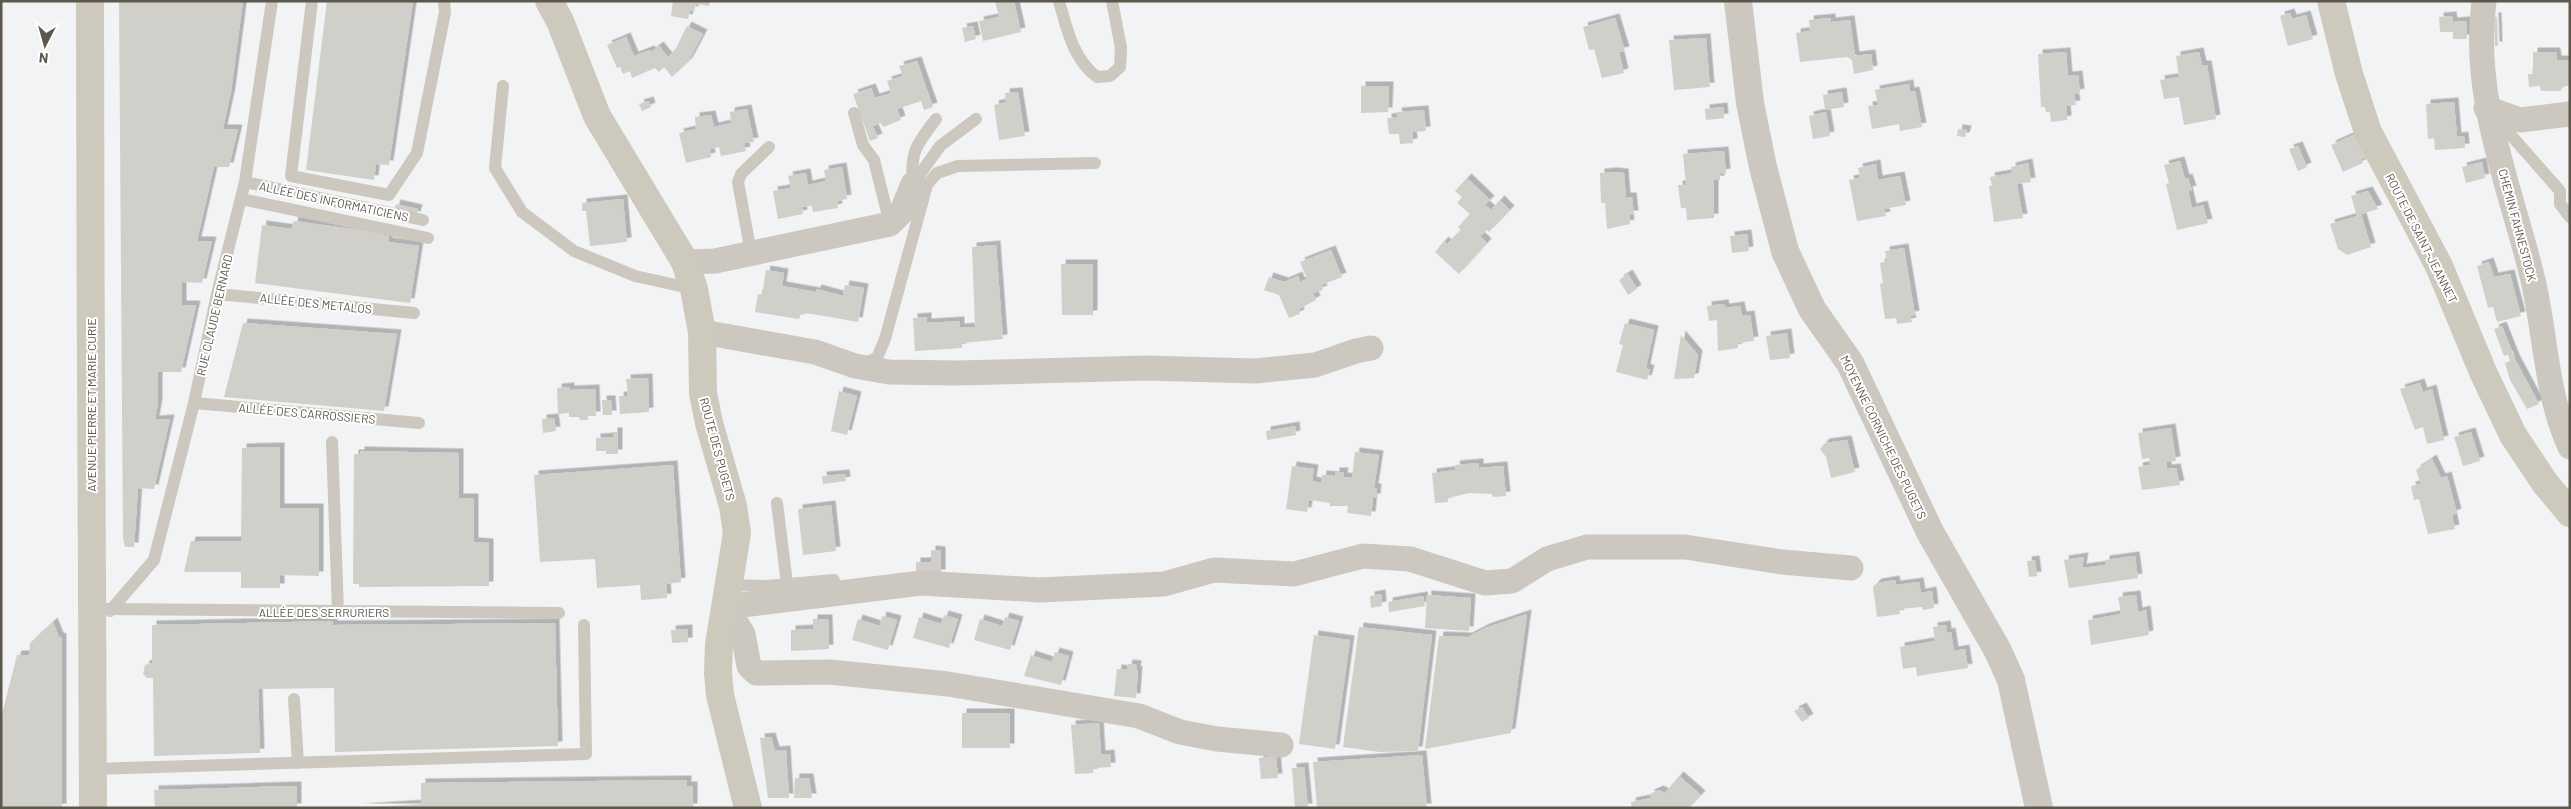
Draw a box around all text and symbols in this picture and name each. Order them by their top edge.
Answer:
north arrow [20,20,70,70]
text: N [38,49,49,67]
street label: CHEMIN FAHNESTOCK [2496,167,2540,284]
street label: ROUTE DE SAINT-JEANNET [2383,171,2461,305]
street label: ALLÉE DES INFORMATICIENS [258,178,410,224]
street label: RUE CLAUDE BERNARD [193,253,235,377]
street label: ALLÉE DES METALOS [259,290,373,316]
street label: AVENUE PIERRE ET MARIE CURIE [84,318,98,492]
street label: MOYENNE CORNICHE DES PUGETS [1838,353,1930,521]
street label: ROUTE DES PUGETS [697,396,739,502]
street label: ALLÉE DES CARROSSIERS [238,400,376,426]
street label: ALLÉE DES SERRURIERS [259,605,389,619]

